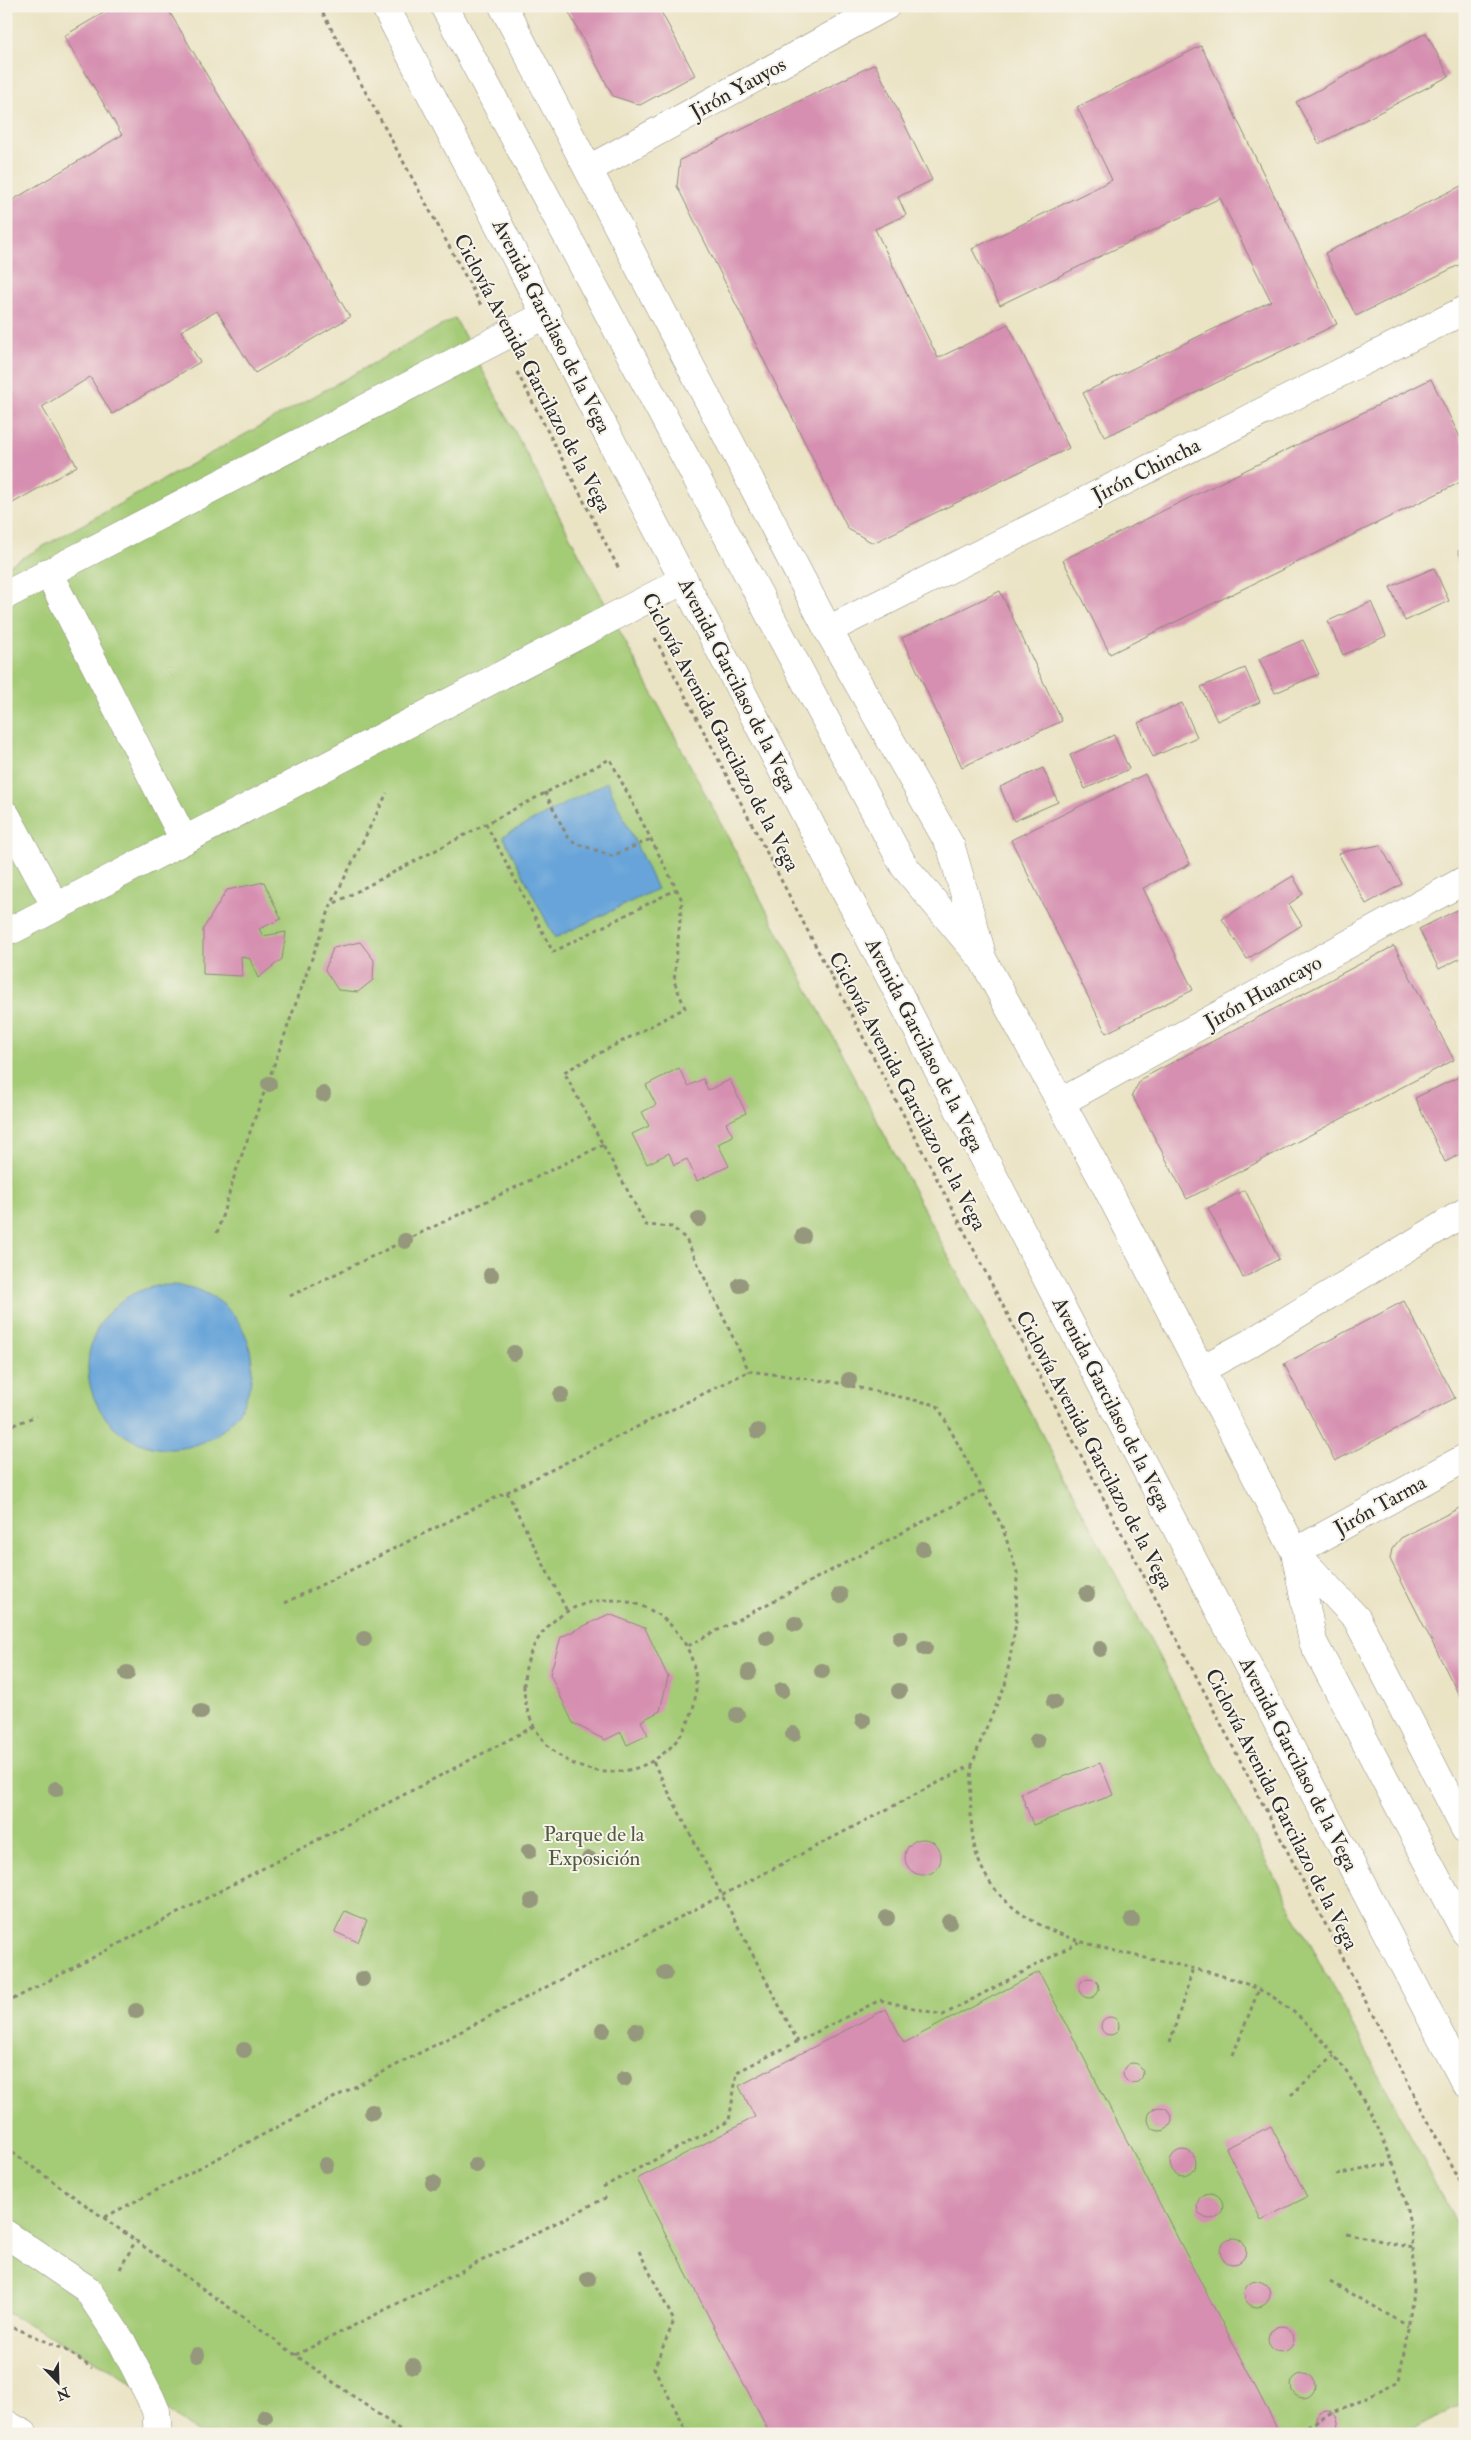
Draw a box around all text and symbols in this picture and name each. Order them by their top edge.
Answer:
street label: Jirón Yauyos [685,51,791,126]
street label: Avenida Garcilaso de la Vega [485,214,618,438]
street label: Ciclovía Avenida Garcilazo de la Vega [447,229,618,518]
street label: Jirón Chincha [1087,431,1205,510]
street label: Avenida Garcilaso de la Vega [671,573,804,797]
street label: Ciclovía Avenida Garcilazo de la Vega [635,588,806,877]
street label: Avenida Garcilaso de la Vega [858,933,991,1157]
street label: Ciclovía Avenida Garcilazo de la Vega [822,947,993,1236]
street label: Jirón Huancayo [1199,949,1327,1036]
street label: Avenida Garcilaso de la Vega [1045,1292,1178,1516]
street label: Ciclovía Avenida Garcilazo de la Vega [1009,1306,1180,1595]
street label: Jirón Tarma [1328,1469,1432,1542]
street label: Avenida Garcilaso de la Vega [1232,1652,1365,1876]
street label: Ciclovía Avenida Garcilazo de la Vega [1199,1664,1365,1955]
park label: Parque de la Exposición [544,1821,645,1872]
north arrow [32,2358,82,2408]
text: N [53,2383,73,2404]

